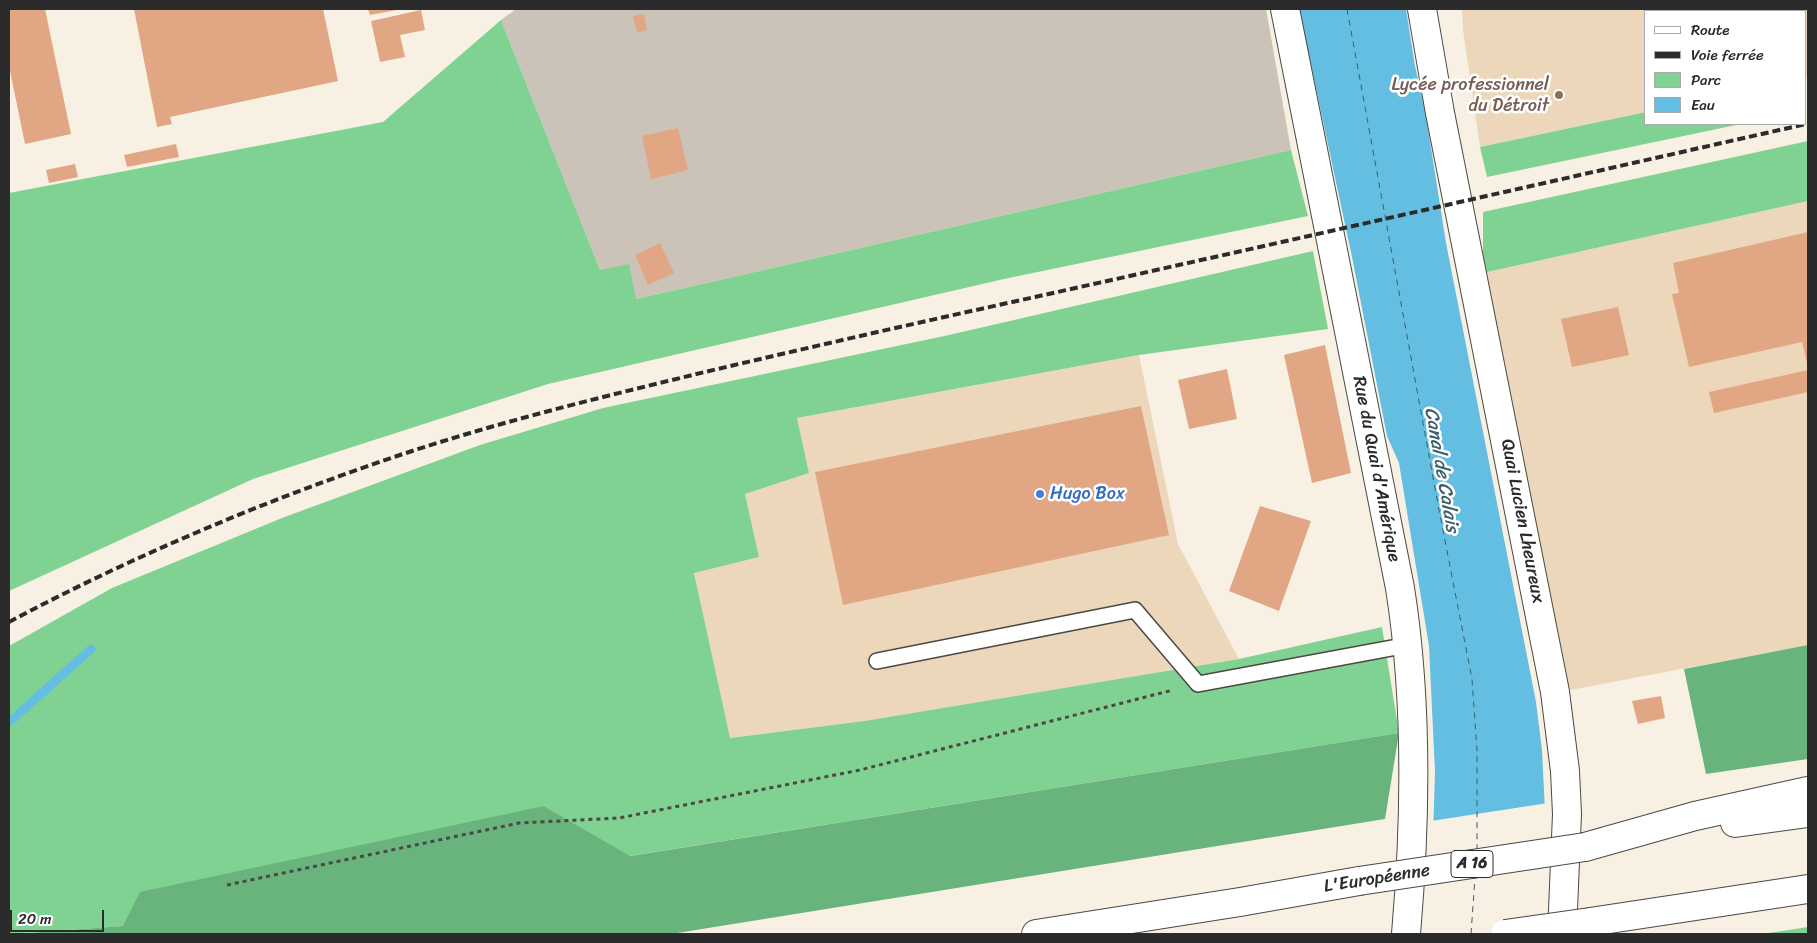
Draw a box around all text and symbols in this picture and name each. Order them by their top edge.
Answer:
legend [1644,10,1807,125]
text: Route [1691,17,1730,43]
text: Voie ferrée [1691,42,1764,68]
text: Parc [1691,67,1721,93]
place label: Lycée professionnel du Détroit [1392,74,1549,116]
marker: Lycée professionnel du Détroit [1553,89,1565,101]
text: Eau [1691,92,1715,118]
street label: Rue du Quai d'Amérique [1347,374,1405,564]
water label: Canal de Calais [1419,406,1463,534]
street label: Quai Lucien Lheureux [1496,437,1548,605]
place label: Hugo Box [1050,483,1125,505]
marker: Hugo Box [1034,488,1046,500]
road number: A 16 [1451,851,1493,878]
street label: L'Européenne [1322,860,1432,898]
scale bar [12,900,106,932]
text: 20 m [18,906,52,932]

